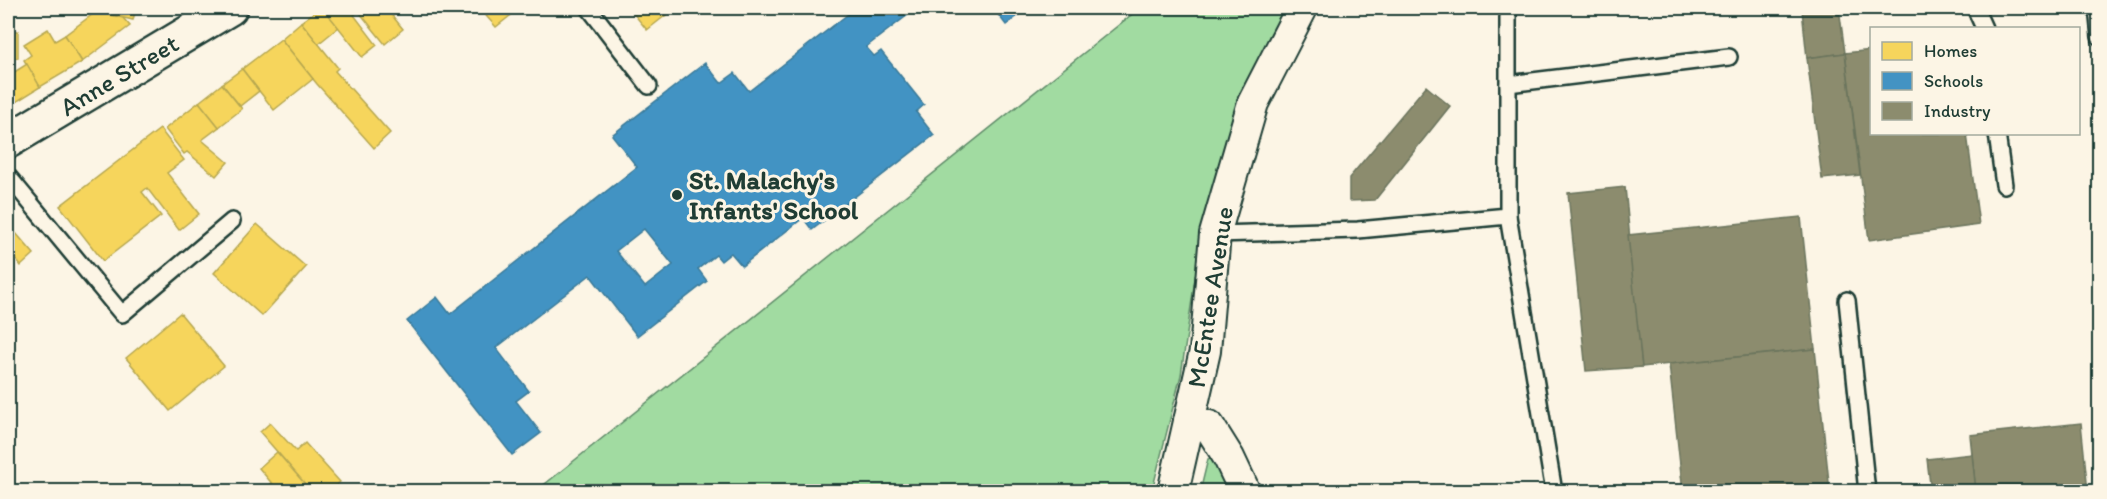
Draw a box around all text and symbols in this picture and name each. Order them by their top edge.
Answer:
street label: Anne Street [54,27,184,123]
legend [1870,27,2080,135]
text: Homes [1924,40,1977,62]
text: Schools [1924,70,1983,92]
text: Industry [1924,100,1991,122]
place label: St. Malachy's Infants' School [689,164,859,226]
marker: St. Malachy's Infants' School [670,188,684,202]
street label: McEntee Avenue [1180,204,1240,390]

